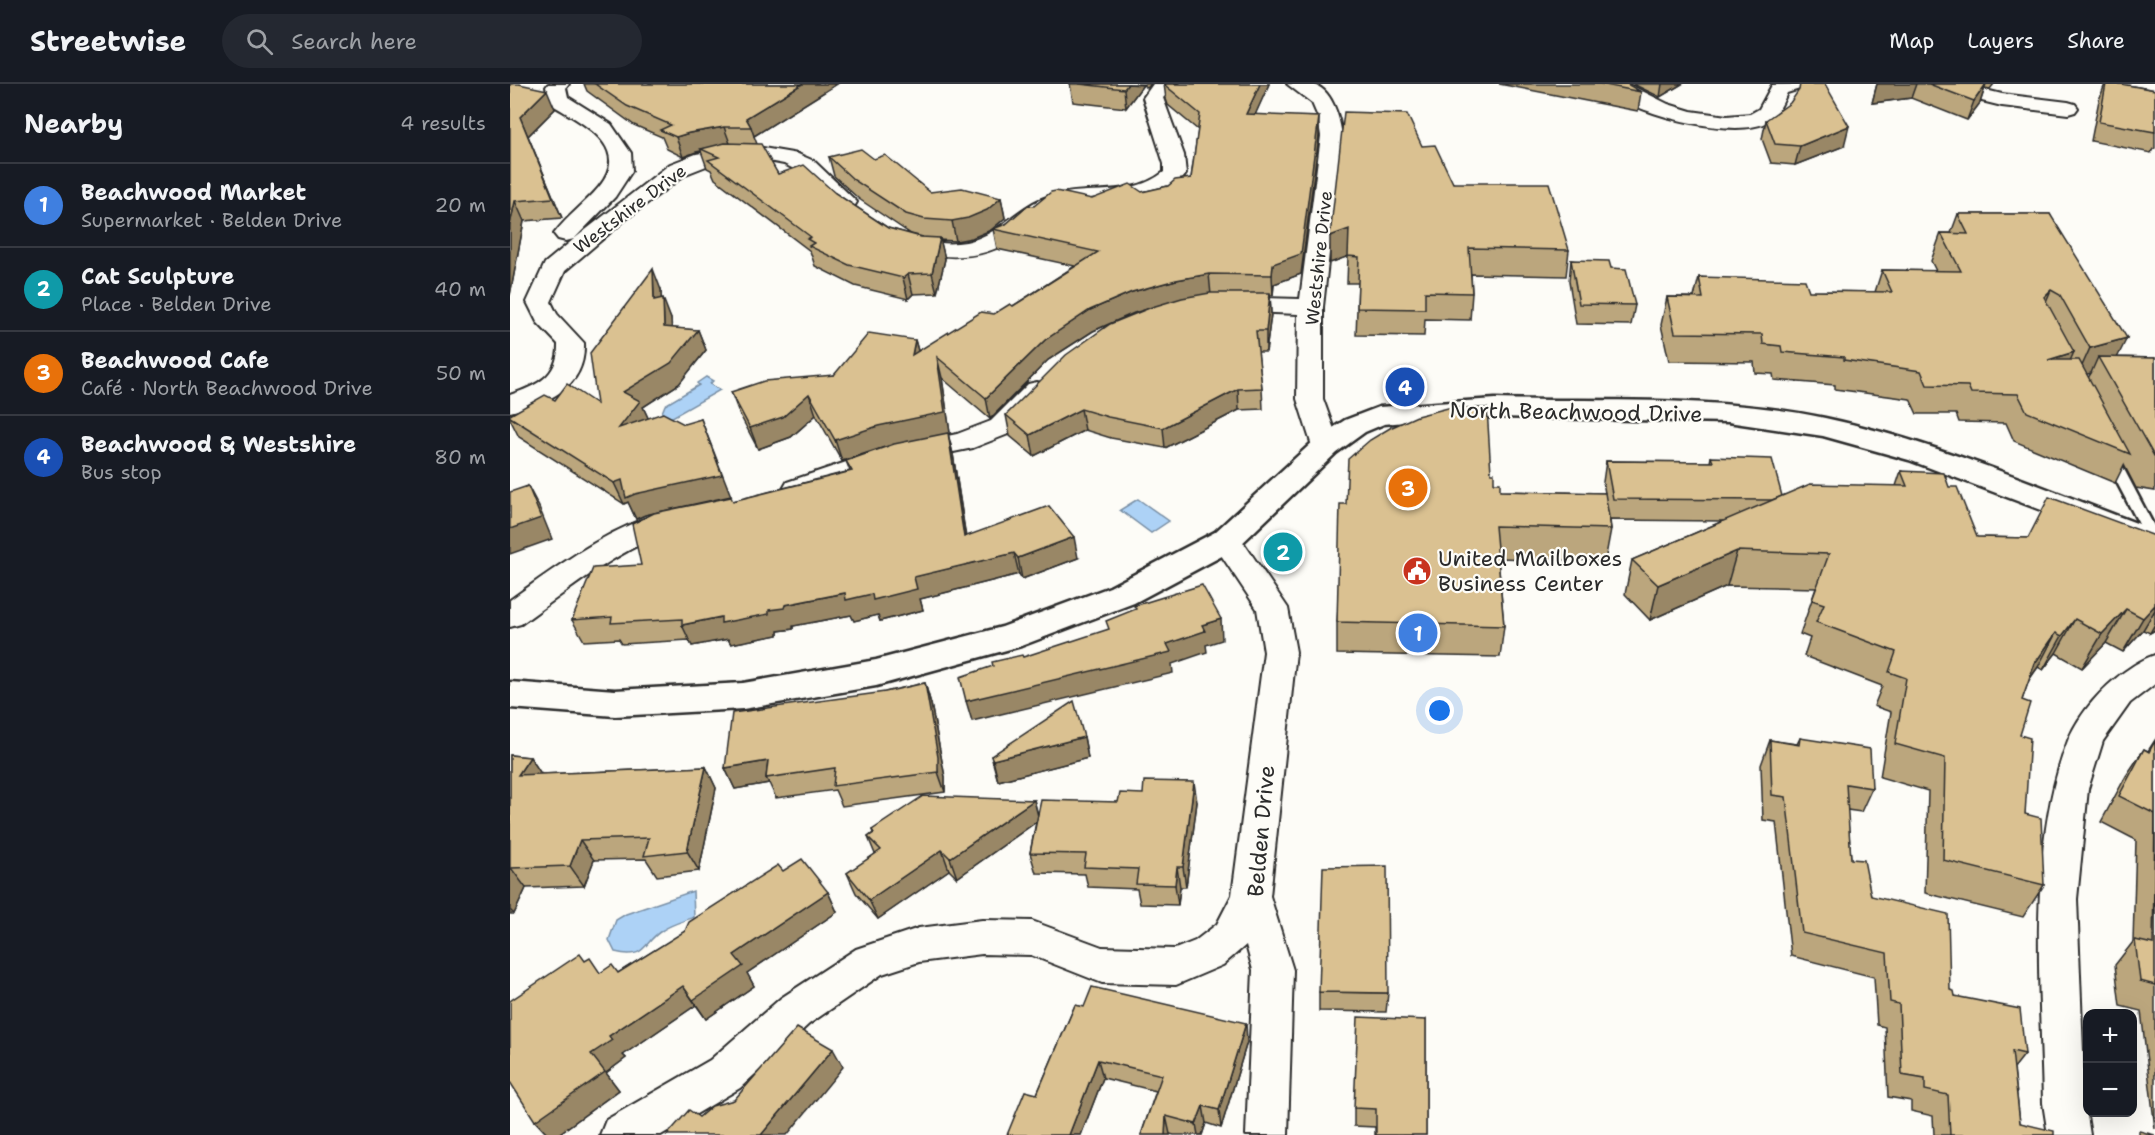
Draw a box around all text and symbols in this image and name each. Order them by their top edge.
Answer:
search box [222,14,642,68]
text: Streetwise [30,22,186,60]
icon: search [243,25,276,58]
text: Search here [291,27,417,56]
text: Map [1889,27,1934,55]
text: Layers [1967,27,2034,55]
text: Share [2067,27,2125,55]
text: Nearby [24,106,123,141]
text: 4 results [400,110,486,136]
street label: Westshire Drive [569,159,691,259]
text: Beachwood Market [81,178,306,207]
street label: Westshire Drive [1300,189,1338,327]
text: 1 [39,192,48,218]
text: 20 m [435,192,486,218]
text: Supermarket · Belden Drive [81,207,342,233]
text: Cat Sculpture [81,262,235,291]
text: 2 [37,276,51,302]
text: 40 m [434,276,486,302]
text: Place · Belden Drive [81,291,272,317]
text: Beachwood Cafe [81,346,269,375]
text: 3 [37,360,51,386]
text: 50 m [436,360,486,386]
pin: 4 [1386,364,1424,410]
text: Café · North Beachwood Drive [81,375,373,401]
street label: North Beachwood Drive [1449,395,1703,429]
text: Beachwood & Westshire [81,430,356,459]
text: 4 [37,444,51,470]
text: 80 m [434,444,486,470]
text: Bus stop [81,459,162,485]
pin: 3 [1388,466,1428,510]
pin: 2 [1264,530,1302,574]
place label: United Mailboxes Business Center [1438,544,1622,598]
public building icon: United Mailboxes Business Center [1401,555,1433,587]
pin: 1 [1398,610,1438,656]
your location [1425,696,1454,725]
street label: Belden Drive [1241,764,1281,898]
map controls [2083,1009,2137,1117]
button: + [2083,1009,2137,1063]
button: − [2083,1063,2137,1117]

